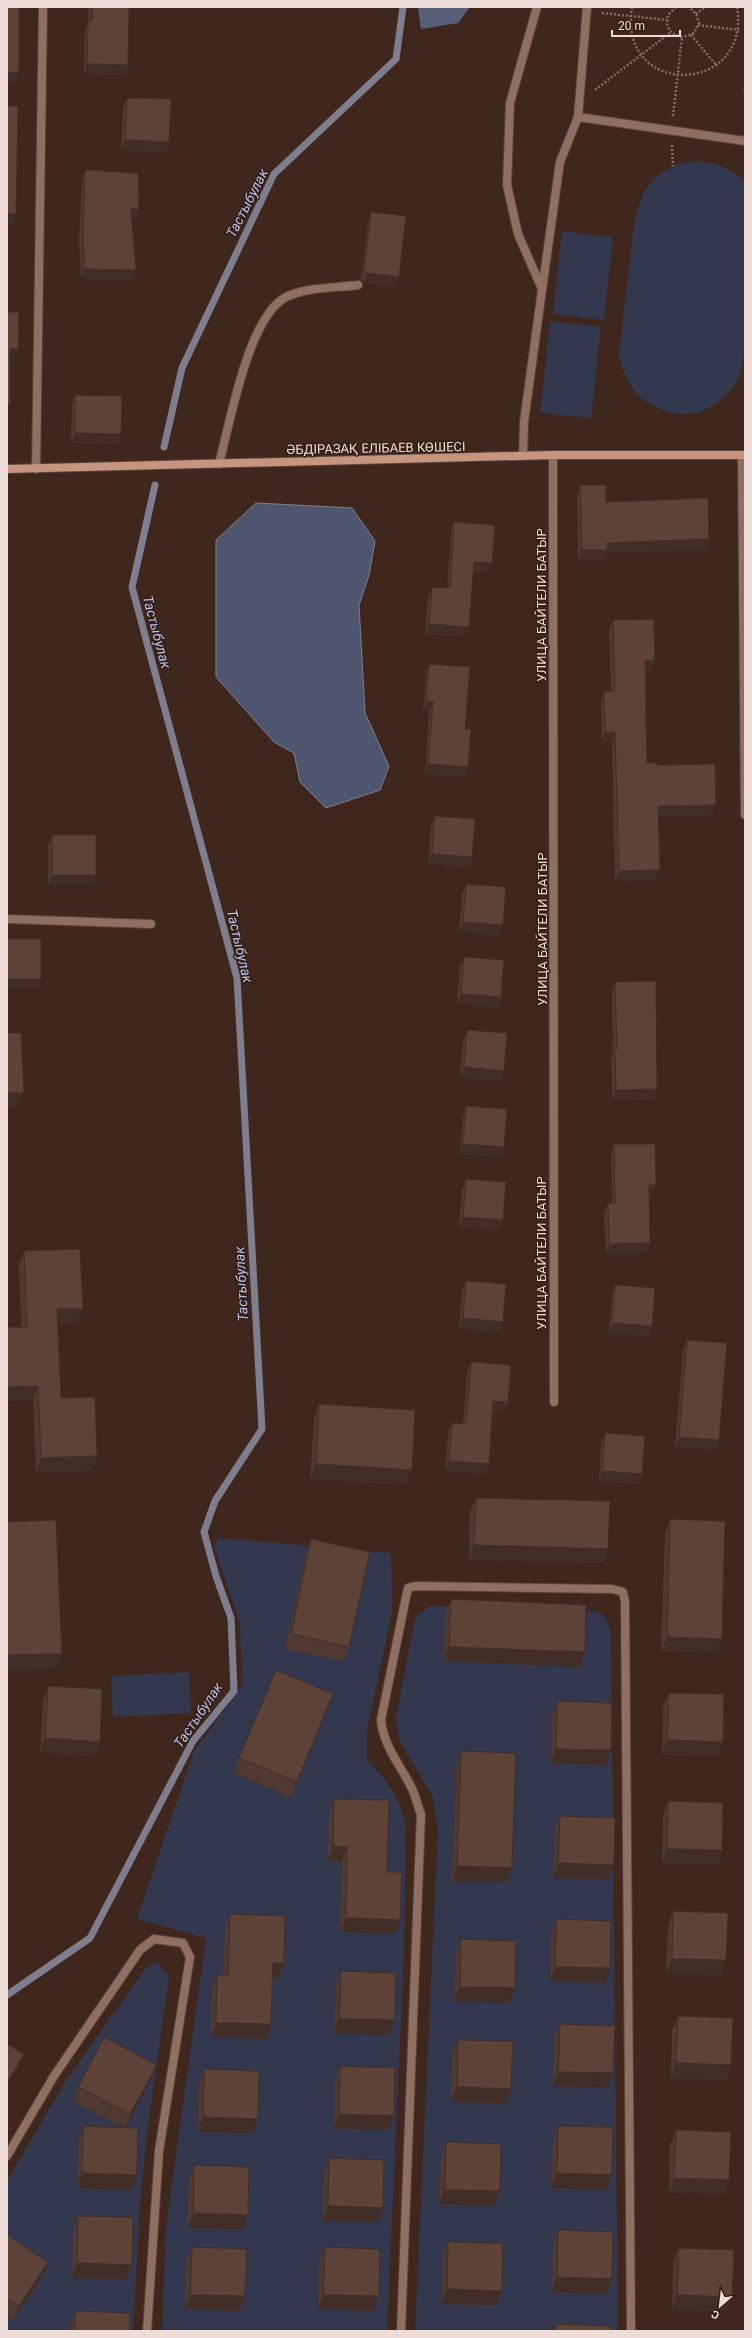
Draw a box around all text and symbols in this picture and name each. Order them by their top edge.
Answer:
scale bar [612,12,680,38]
text: 20 m [618,19,645,33]
water label: Тастыбулак [223,165,271,240]
street label: ӘБДІРАЗАҚ ЕЛІБАЕВ КӨШЕСІ [286,439,466,457]
street label: УЛИЦА БАЙТЕЛИ БАТЫР [534,528,549,682]
water label: Тастыбулак [140,594,175,671]
street label: УЛИЦА БАЙТЕЛИ БАТЫР [535,852,550,1006]
water label: Тастыбулак [224,908,256,985]
street label: УЛИЦА БАЙТЕЛИ БАТЫР [534,1176,549,1330]
water label: Тастыбулак [231,1245,251,1322]
water label: Тастыбулак [170,1679,226,1751]
north arrow [700,2286,740,2326]
text: С [709,2307,722,2322]

